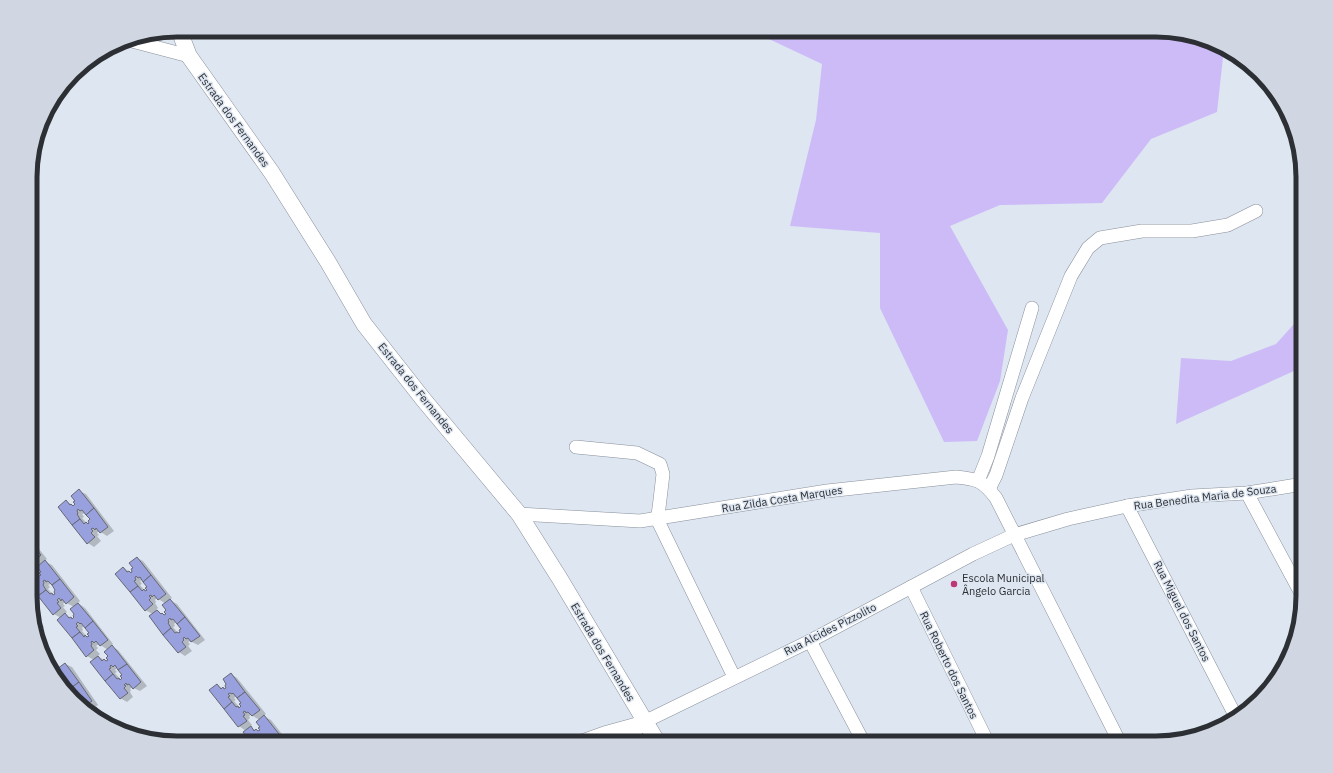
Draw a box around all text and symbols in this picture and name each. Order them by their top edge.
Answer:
street label: Estrada dos Fernandes [195,70,273,170]
street label: Estrada dos Fernandes [375,340,457,436]
street label: Rua Benedita Maria de Souza [1133,481,1277,513]
street label: Rua Zilda Costa Marques [721,483,843,515]
street label: Rua Miguel dos Santos [1150,558,1214,664]
place label: Escola Municipal Ângelo Garcia [962,571,1045,598]
marker: Escola Municipal Ângelo Garcia [949,579,959,589]
street label: Estrada dos Fernandes [568,600,638,704]
street label: Rua Alcides Pizzolito [781,600,879,658]
street label: Rua Roberto dos Santos [917,609,981,721]

